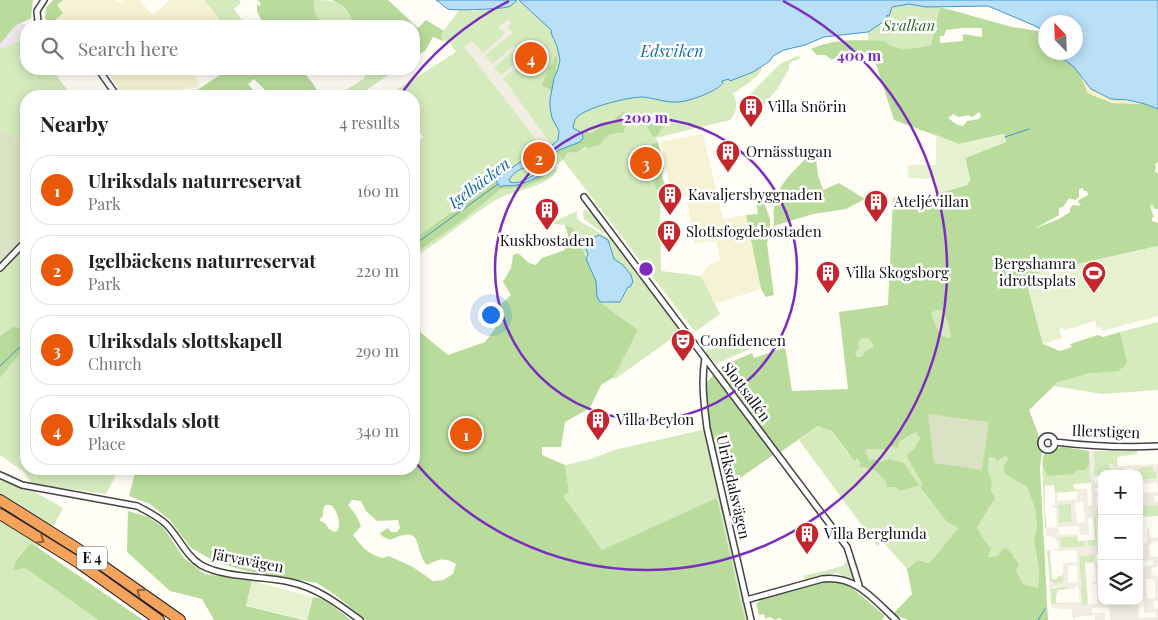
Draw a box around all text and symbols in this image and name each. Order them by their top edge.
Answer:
park label: Svalkan [882,15,935,35]
north arrow [1038,15,1083,60]
search box [20,20,420,75]
icon: search [38,34,66,62]
text: Search here [78,35,178,61]
pin: 4 [515,39,547,77]
water label: Edsviken [640,40,703,61]
text: 400 m [837,45,882,65]
building icon: Villa Snörin [738,94,764,128]
place label: Villa Snörin [767,96,846,116]
text: 200 m [624,107,669,127]
text: Nearby [40,109,109,137]
text: 4 results [339,112,400,133]
pin: 2 [523,139,555,177]
building icon: Ornässtugan [715,139,741,173]
place label: Ornässtugan [746,141,832,161]
pin: 3 [630,144,662,182]
water label: Igelbäcken [443,153,514,213]
text: Ulriksdals naturreservat [88,167,302,193]
text: 1 [54,180,60,201]
text: 160 m [357,180,399,201]
building icon: Kavaljersbyggnaden [657,182,683,216]
place label: Kavaljersbyggnaden [688,184,823,204]
building icon: Ateljévillan [863,189,889,223]
place label: Ateljévillan [893,191,969,211]
text: Park [88,193,121,214]
building icon: Kuskbostaden [534,197,560,231]
building icon: Slottsfogdebostaden [656,219,682,253]
place label: Slottsfogdebostaden [686,221,822,241]
place label: Kuskbostaden [500,230,594,250]
text: Igelbäckens naturreservat [88,247,316,273]
place label: Bergshamra idrottsplats [994,253,1077,290]
text: 2 [53,260,61,281]
text: 220 m [356,260,399,281]
centre of rings [637,260,655,278]
building icon: Villa Skogsborg [815,260,841,294]
sports icon: Bergshamra idrottsplats [1081,260,1107,294]
place label: Villa Skogsborg [845,262,949,282]
text: Park [88,273,121,294]
your location [478,302,504,328]
text: Ulriksdals slottskapell [88,327,282,353]
theatre icon: Confidencen [670,328,696,362]
place label: Confidencen [700,330,786,350]
text: 3 [53,340,61,361]
text: 290 m [355,340,399,361]
text: Church [88,353,142,374]
street label: Slottsallén [718,358,776,425]
text: Ulriksdals slott [88,407,220,433]
building icon: Villa Beylon [585,407,611,441]
place label: Villa Beylon [615,409,694,429]
pin: 1 [450,415,482,453]
text: 4 [53,420,61,441]
text: 340 m [356,420,399,441]
street label: Illerstigen [1071,420,1141,442]
text: Place [88,433,126,454]
street label: Ulriksdalsvägen [712,433,756,541]
map controls [1098,470,1143,605]
button: + [1098,470,1143,515]
button: − [1098,515,1143,560]
building icon: Villa Berglunda [794,521,820,555]
place label: Villa Berglunda [823,523,927,543]
one-way arrow [36,534,45,544]
street label: Järvavägen [210,543,286,577]
road number: E 4 [77,546,107,570]
button: layers [1098,560,1143,605]
one-way arrow [136,589,146,598]

